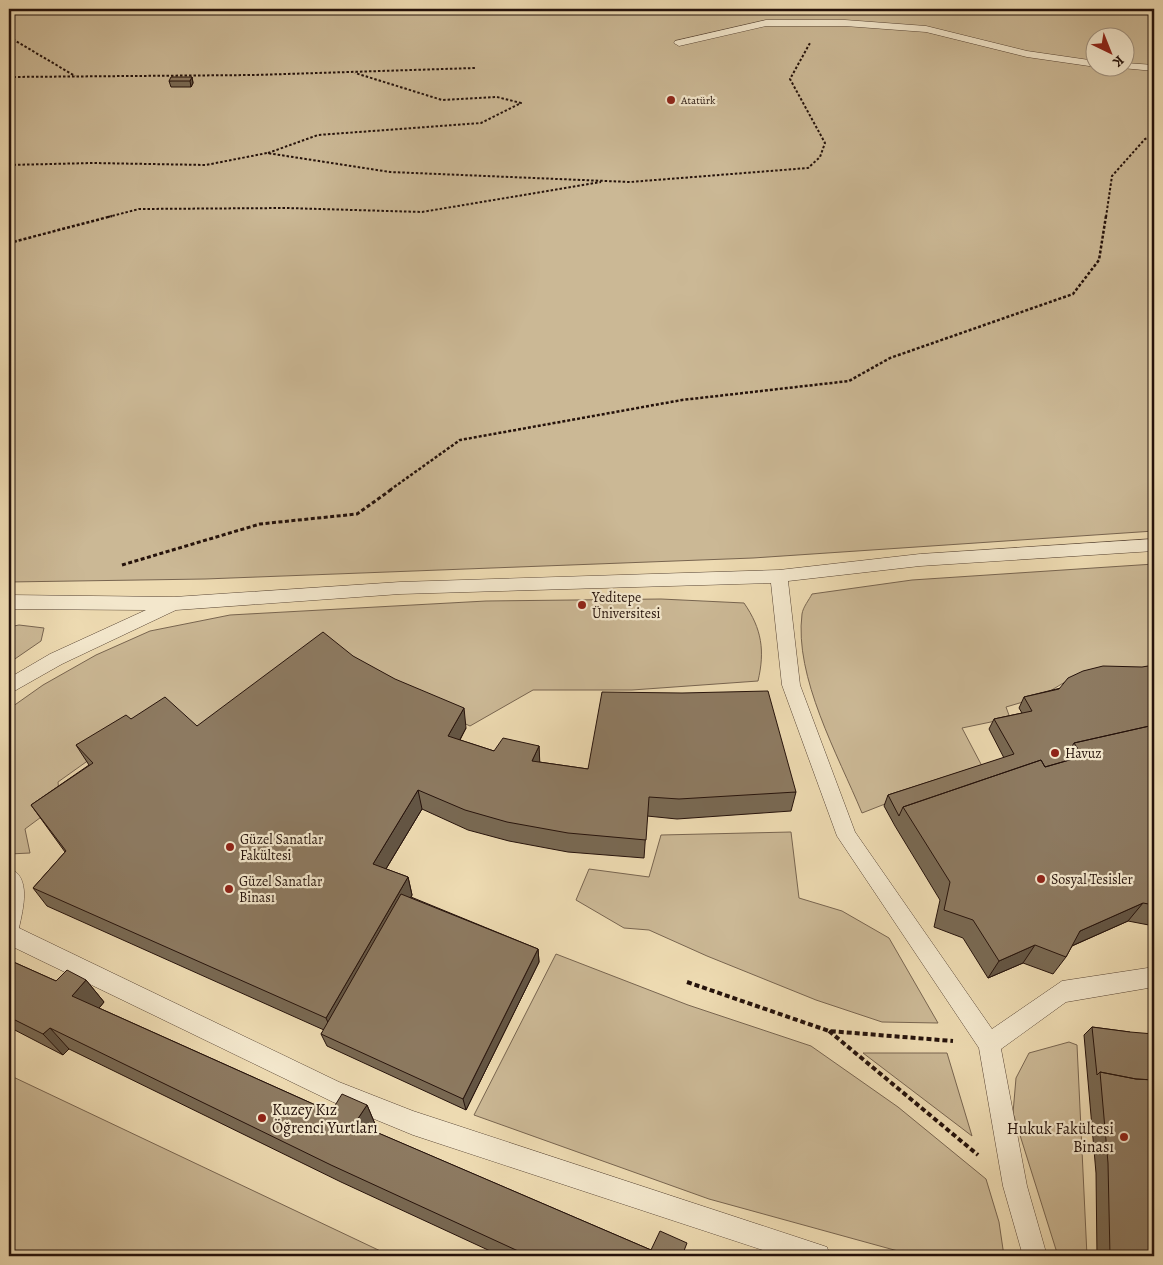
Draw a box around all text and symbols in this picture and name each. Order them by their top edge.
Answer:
north arrow [1086,28,1136,78]
text: K [1108,51,1128,72]
place label: Atatürk [680,93,716,108]
marker: Atatürk [665,94,677,106]
place label: Yeditepe Üniversitesi [591,588,661,623]
marker: Yeditepe Üniversitesi [576,599,588,611]
place label: Havuz [1065,744,1102,763]
marker: Havuz [1049,747,1061,759]
place label: Güzel Sanatlar Fakültesi [240,830,324,865]
marker: Güzel Sanatlar Fakültesi [224,841,236,853]
place label: Sosyal Tesisler [1051,870,1133,889]
place label: Güzel Sanatlar Binası [239,872,323,907]
marker: Sosyal Tesisler [1035,873,1047,885]
marker: Güzel Sanatlar Binası [223,883,235,895]
place label: Kuzey Kız Öğrenci Yurtları [272,1099,378,1139]
marker: Kuzey Kız Öğrenci Yurtları [256,1112,268,1124]
place label: Hukuk Fakültesi Binası [1007,1118,1114,1158]
marker: Hukuk Fakültesi Binası [1118,1131,1130,1143]

